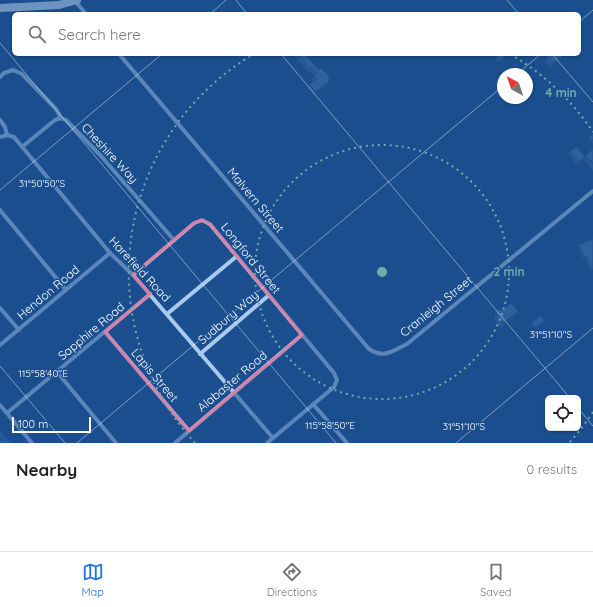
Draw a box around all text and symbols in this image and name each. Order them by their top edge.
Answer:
search box [12,12,581,56]
icon: search [26,23,48,45]
text: Search here [58,25,141,44]
north arrow [497,68,533,104]
text: 4 min [545,85,577,100]
street label: Cheshire Way [78,120,142,186]
street label: Malvern Street [224,164,288,236]
text: 31°50'50"S [19,177,66,190]
street label: Longford Street [218,220,284,296]
street label: Harefield Road [106,233,174,305]
street label: Hendon Road [14,262,82,322]
text: 2 min [493,264,525,279]
centre of rings [375,265,389,279]
street label: Cranleigh Street [397,272,475,340]
street label: Sudbury Way [195,287,261,347]
street label: Sapphire Road [55,299,127,363]
text: 31°51'10"S [530,328,573,341]
street label: Lapis Street [128,345,182,405]
street label: Alabaster Road [194,347,270,415]
text: 115°58'40"E [18,367,68,380]
map controls [545,395,581,431]
button: locate [545,395,581,431]
scale bar [12,415,91,434]
text: 100 m [18,417,48,431]
text: 115°58'50"E [305,419,355,432]
text: 31°51'10"S [443,420,486,433]
text: Nearby [16,459,77,480]
text: 0 results [526,461,577,477]
tab: Map [81,561,104,599]
tab: Directions [267,561,317,599]
tab: Saved [480,561,512,599]

